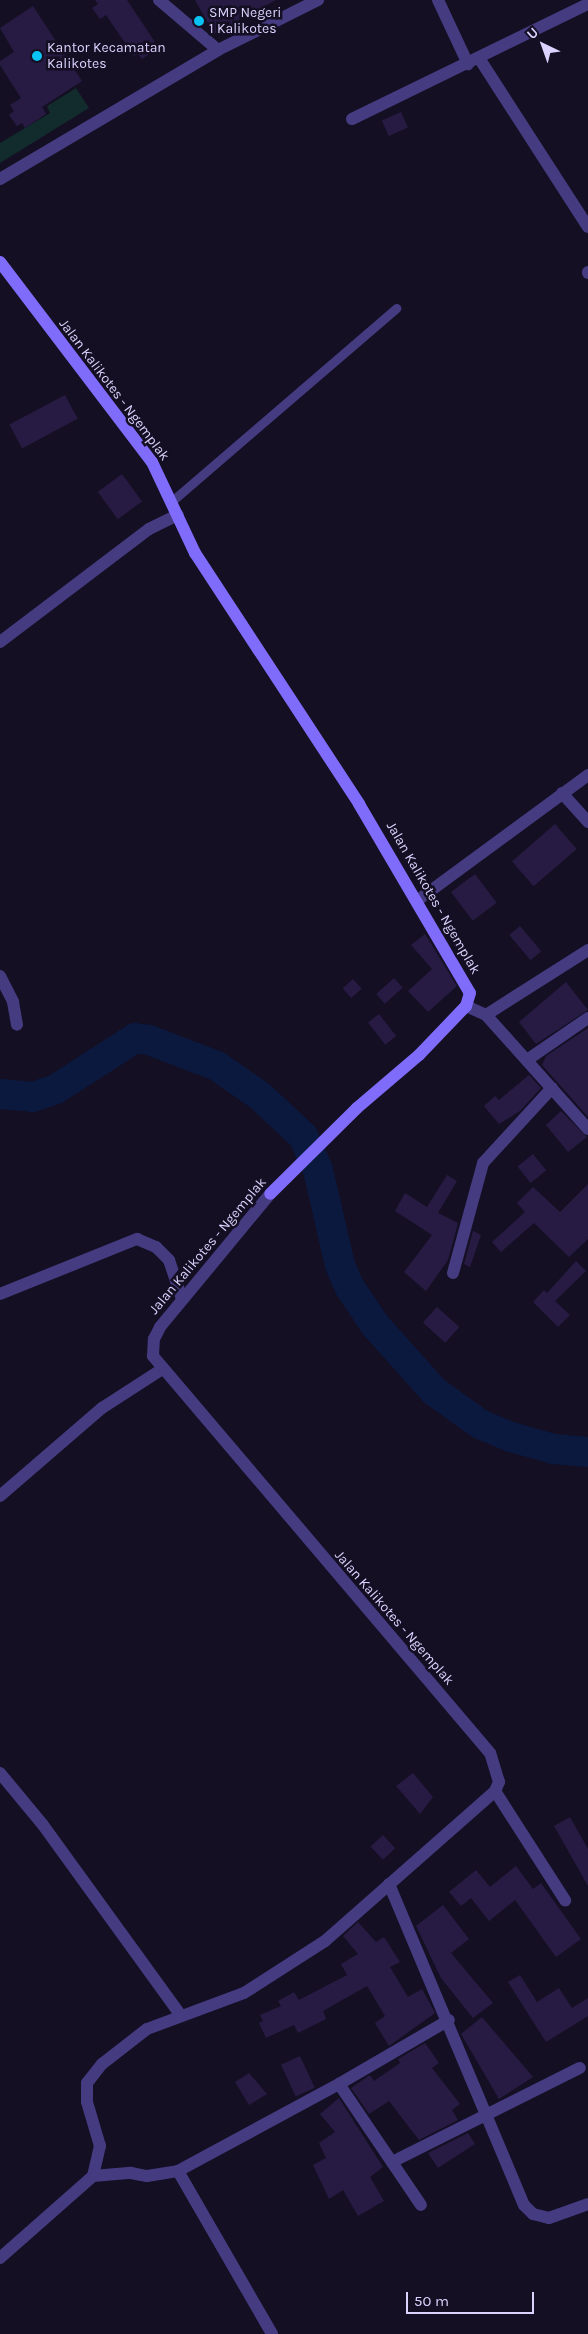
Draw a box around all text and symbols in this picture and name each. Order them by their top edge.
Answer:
place label: SMP Negeri 1 Kalikotes [209,5,281,38]
marker: SMP Negeri 1 Kalikotes [193,15,205,27]
north arrow [518,20,568,70]
text: U [523,24,542,43]
place label: Kantor Kecamatan Kalikotes [47,40,166,72]
marker: Kantor Kecamatan Kalikotes [31,50,43,62]
street label: Jalan Kalikotes - Ngemplak [55,316,173,464]
street label: Jalan Kalikotes - Ngemplak [382,819,484,977]
street label: Jalan Kalikotes - Ngemplak [146,1174,270,1318]
street label: Jalan Kalikotes - Ngemplak [331,1547,457,1689]
scale bar [408,2282,536,2314]
text: 50 m [414,2292,449,2310]

